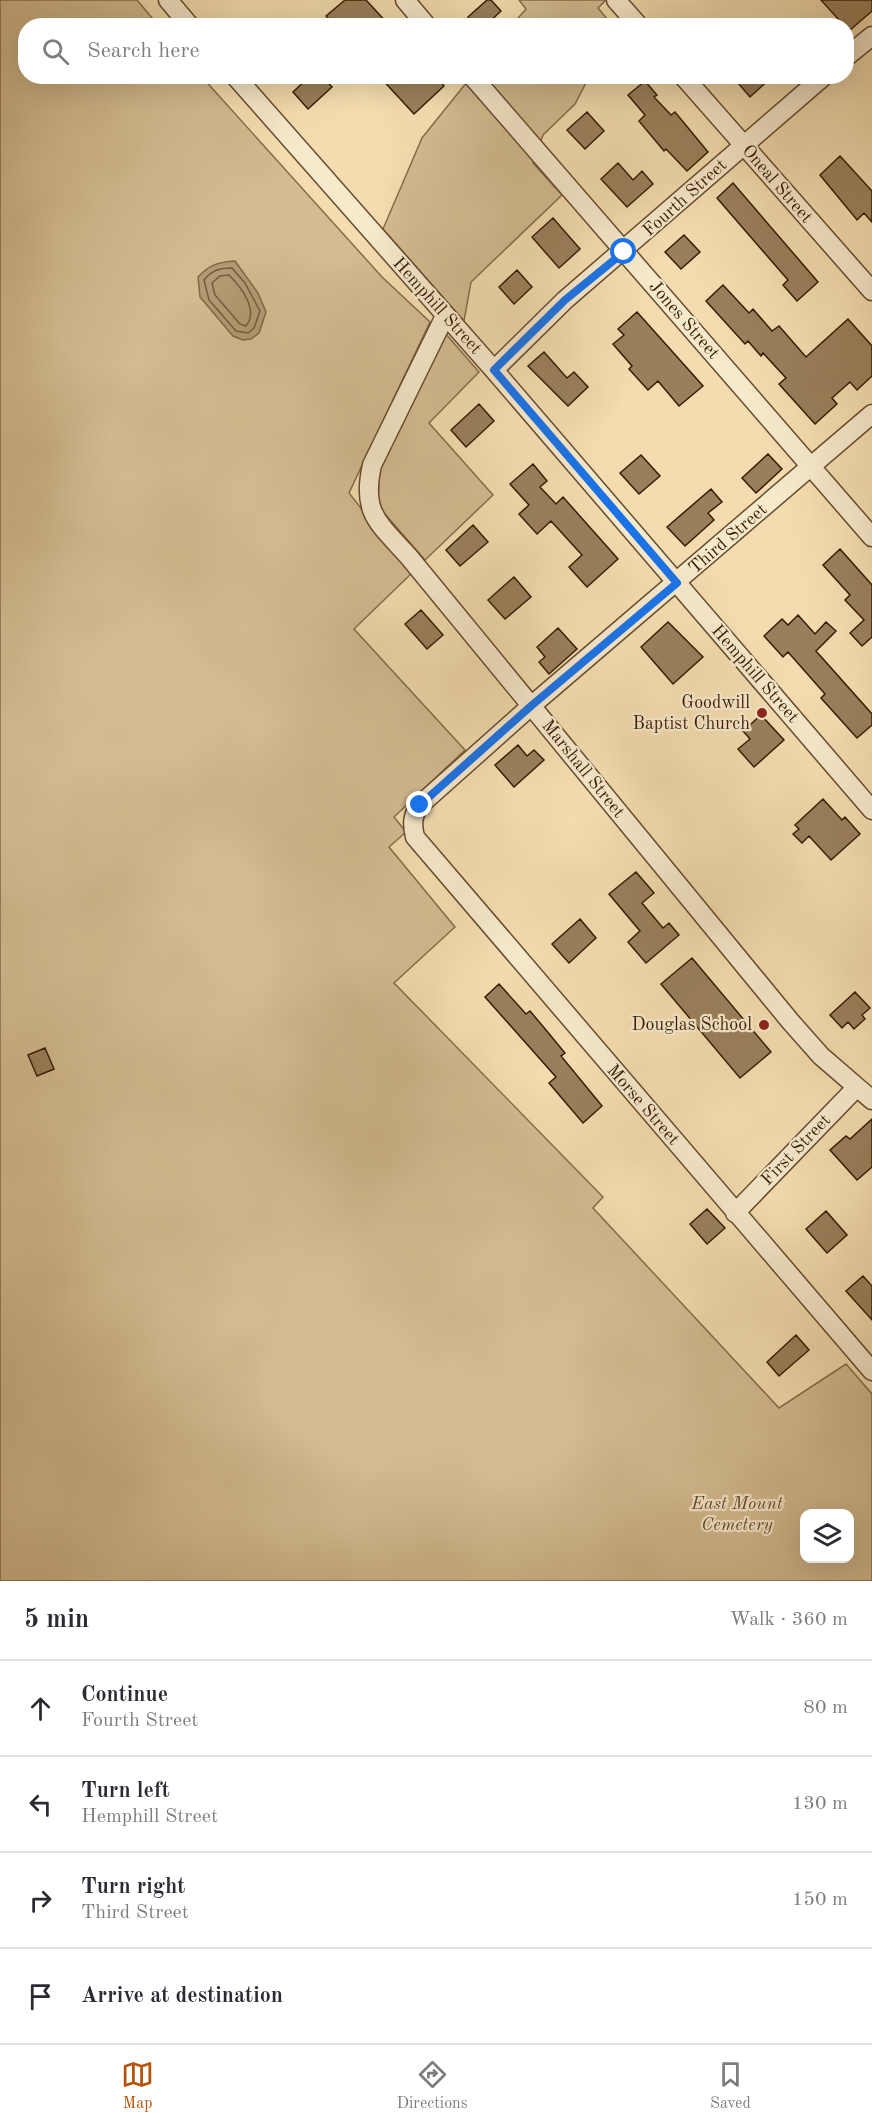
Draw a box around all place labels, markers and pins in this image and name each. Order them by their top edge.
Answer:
place label: Goodwill Baptist Church [633,694,750,733]
marker: Goodwill Baptist Church [755,706,769,720]
place label: Douglas School [632,1016,752,1034]
marker: Douglas School [757,1018,771,1032]

